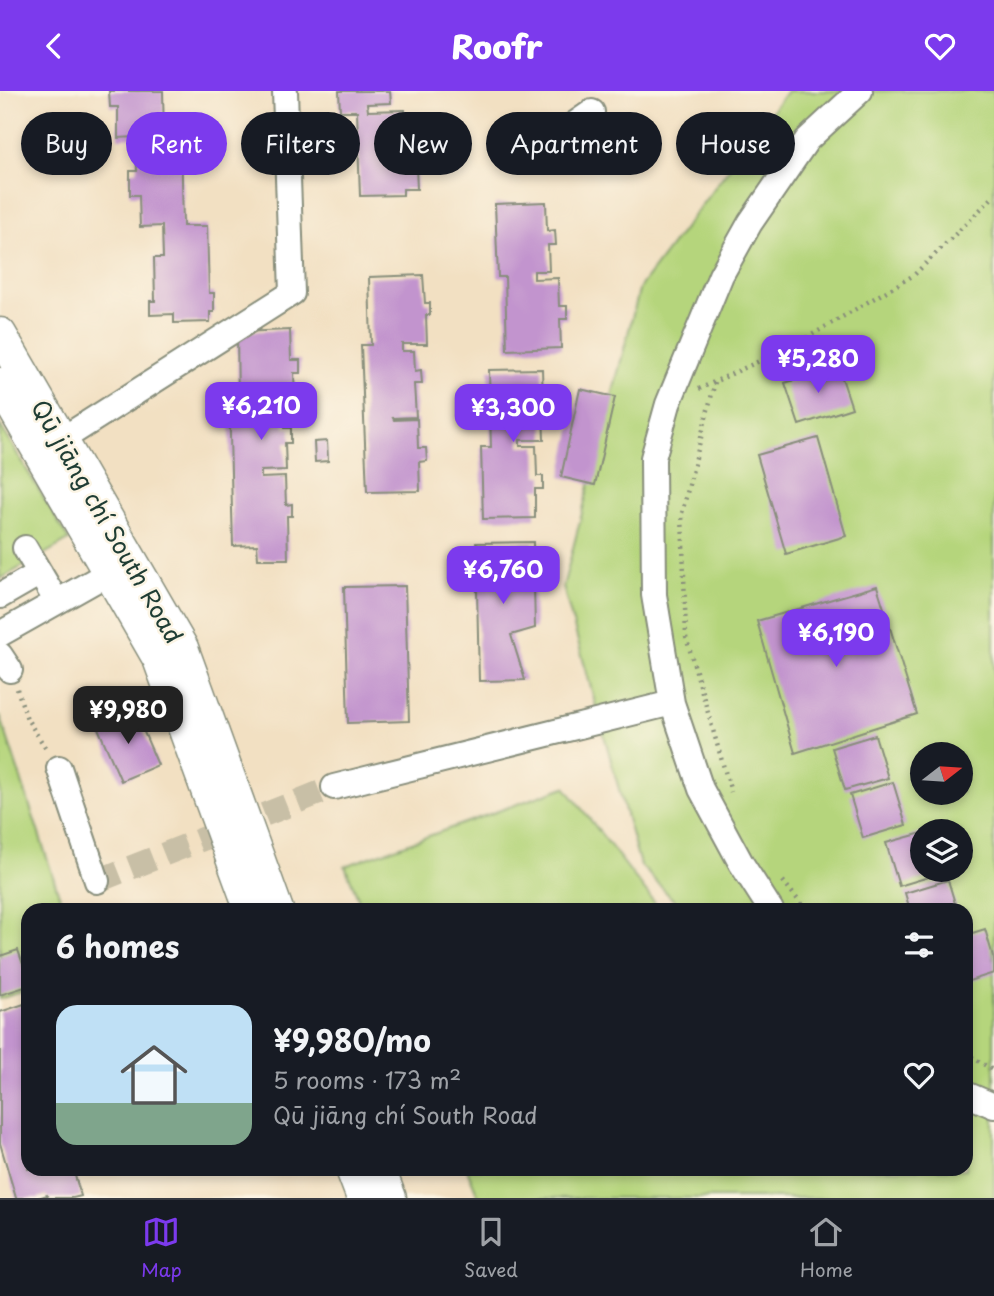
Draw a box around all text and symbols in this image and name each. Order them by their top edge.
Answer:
text: Roofr [451,22,543,70]
icon: back [35,27,73,65]
icon: heart [921,27,959,65]
chip: Buy [21,112,112,175]
chip: Rent [126,112,227,175]
chip: Filters [241,112,360,175]
chip: New [374,112,472,175]
chip: Apartment [486,112,662,175]
chip: House [676,112,795,175]
pin: ¥5,280 [761,335,875,395]
text: ¥5,280 [777,340,859,375]
pin: ¥6,210 [204,383,318,442]
pin: ¥3,300 [456,385,570,444]
text: ¥6,210 [221,387,301,422]
text: ¥3,300 [471,389,555,424]
street label: Qū jiāng chí South Road [23,392,193,650]
pin: ¥6,760 [446,547,560,606]
text: ¥6,760 [463,551,543,586]
pin: ¥6,190 [779,609,893,669]
text: ¥6,190 [798,614,874,649]
pin: ¥9,980 [71,687,185,746]
text: ¥9,980 [89,691,167,726]
north arrow [910,742,973,805]
map controls [910,742,973,882]
button: layers [910,819,973,882]
text: 6 homes [56,923,179,968]
icon: filters [900,926,938,964]
text: ¥9,980/mo [273,1017,431,1062]
icon: home [112,1033,196,1117]
icon: heart [900,1056,938,1094]
text: 5 rooms · 173 m² [273,1062,461,1097]
text: Qū jiāng chí South Road [273,1097,538,1132]
tab: Map [141,1213,182,1283]
tab: Saved [464,1213,518,1283]
tab: Home [800,1213,853,1283]

